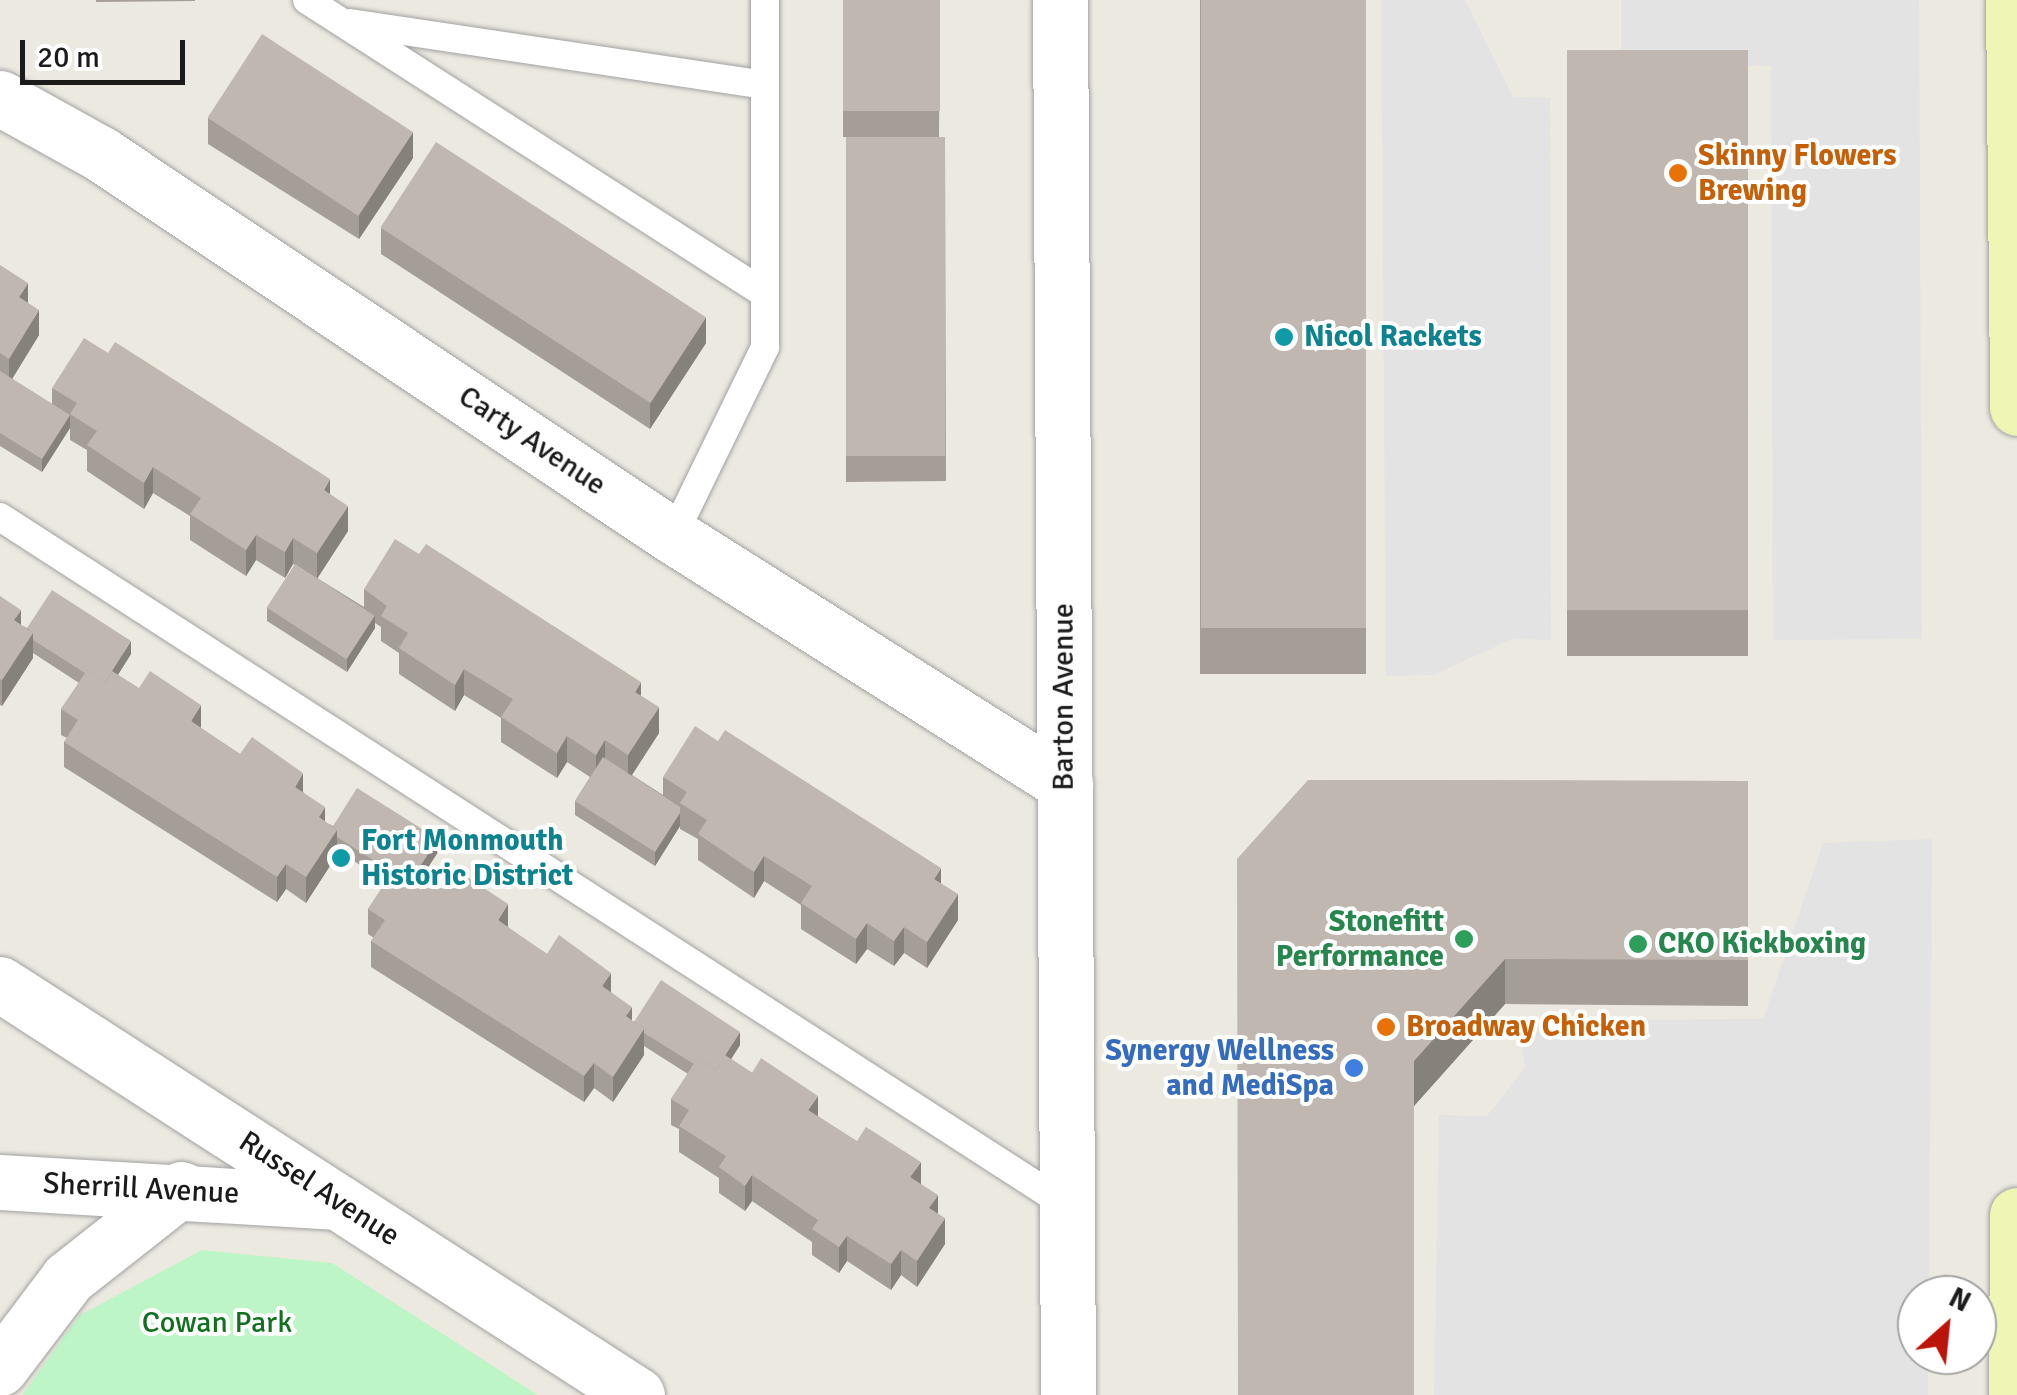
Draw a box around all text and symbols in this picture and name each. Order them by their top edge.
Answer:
scale bar [25,20,190,82]
text: 20 m [37,39,100,76]
place label: Skinny Flowers Brewing [1698,138,1896,208]
marker: Skinny Flowers Brewing [1667,162,1689,184]
place label: Nicol Rackets [1304,319,1482,355]
marker: Nicol Rackets [1273,326,1295,348]
street label: Carty Avenue [452,379,612,503]
street label: Barton Avenue [1046,603,1082,791]
place label: Fort Monmouth Historic District [361,823,573,894]
marker: Fort Monmouth Historic District [330,847,352,869]
place label: Stonefitt Performance [1276,904,1444,974]
place label: CKO Kickboxing [1658,926,1866,962]
marker: Stonefitt Performance [1453,928,1475,950]
marker: CKO Kickboxing [1627,933,1649,955]
place label: Broadway Chicken [1406,1009,1646,1045]
marker: Broadway Chicken [1375,1016,1397,1038]
place label: Synergy Wellness and MediSpa [1105,1033,1334,1104]
marker: Synergy Wellness and MediSpa [1343,1057,1365,1079]
street label: Russel Avenue [232,1124,406,1254]
street label: Sherrill Avenue [42,1166,240,1212]
north arrow [1897,1275,1997,1375]
text: N [1943,1280,1976,1320]
park label: Cowan Park [142,1305,292,1341]

